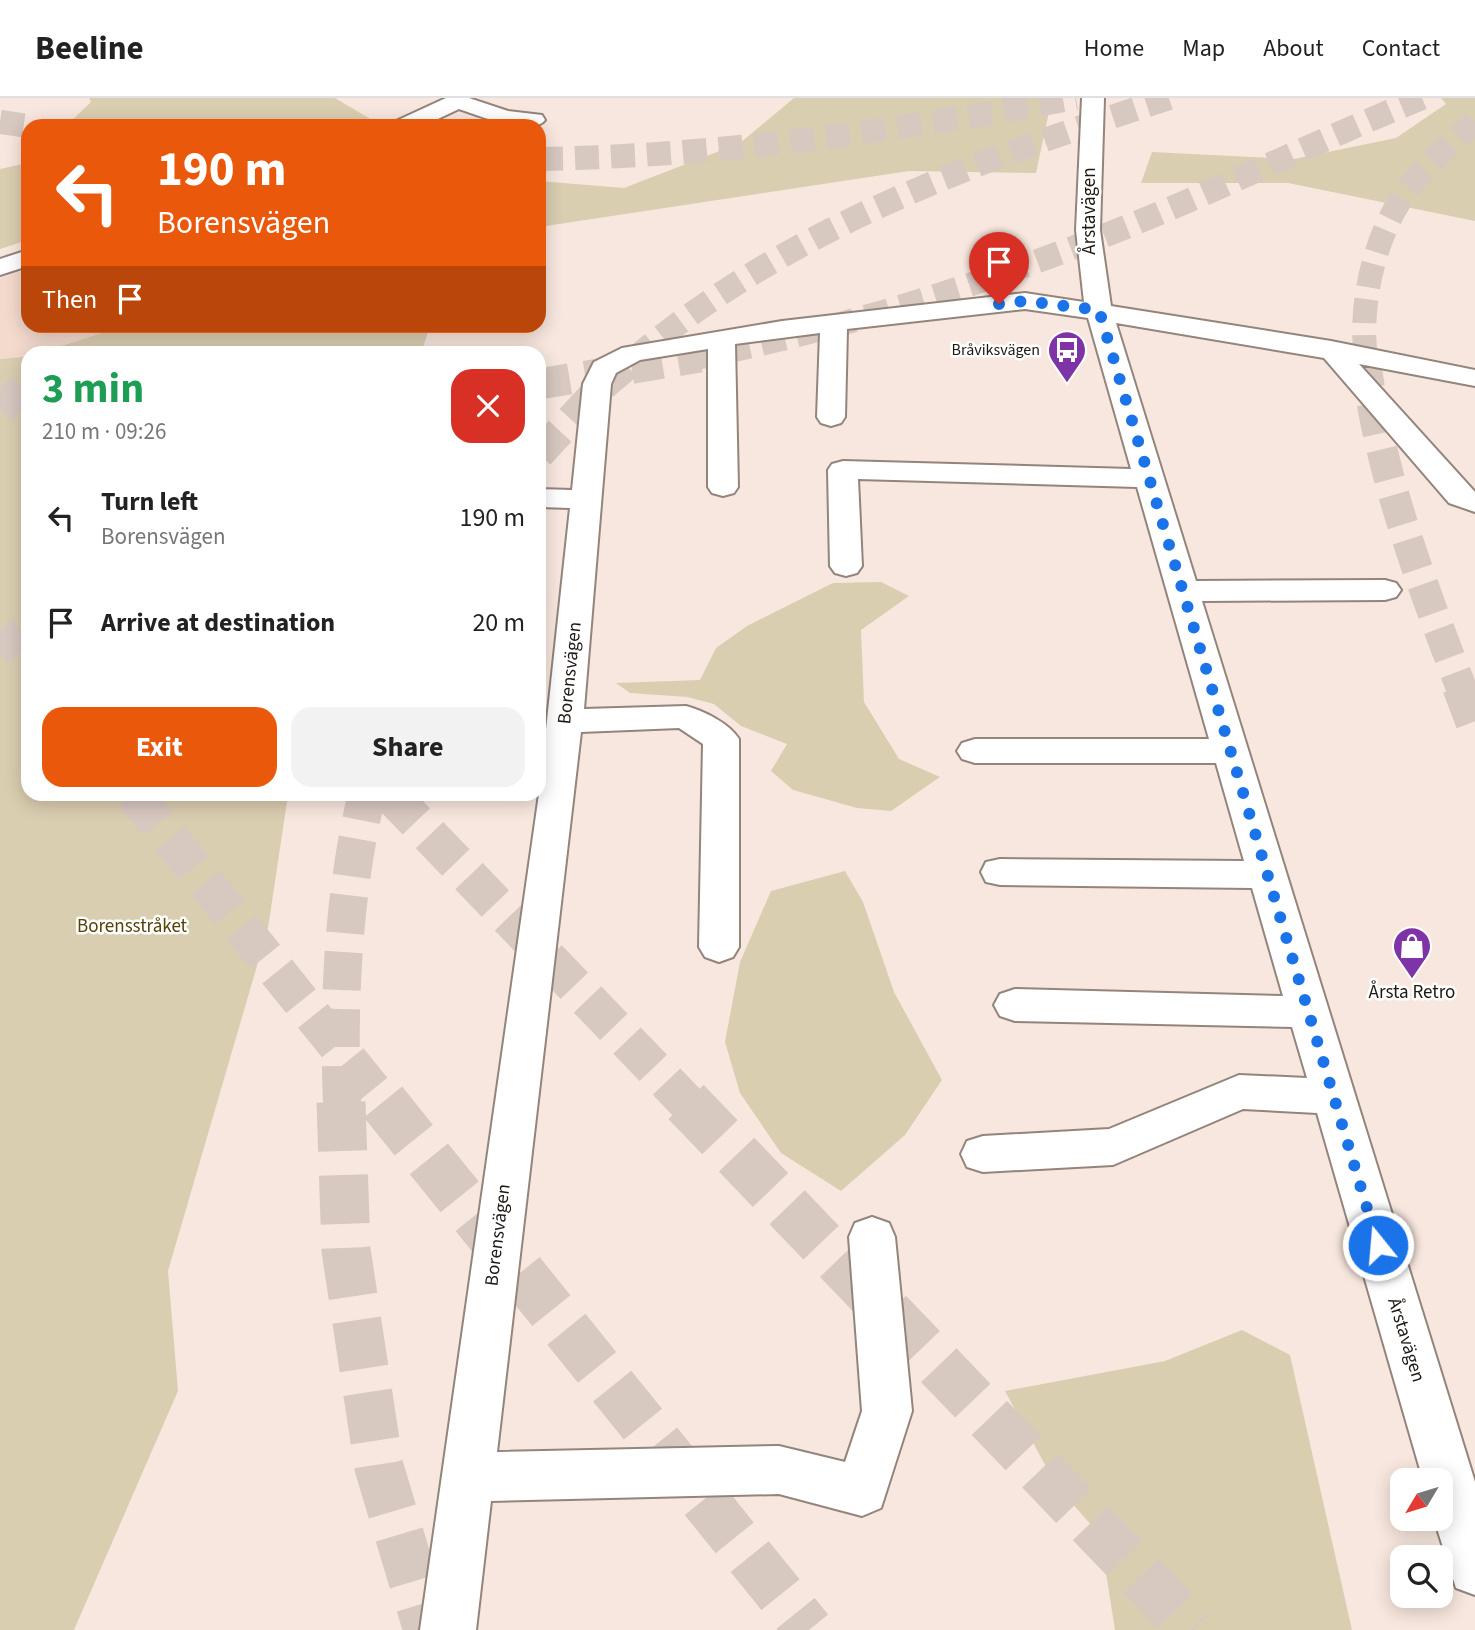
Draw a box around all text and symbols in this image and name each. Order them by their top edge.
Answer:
text: Beeline [35,25,144,72]
text: Home [1084,31,1144,66]
text: Map [1182,31,1225,66]
text: About [1263,31,1324,66]
text: Contact [1362,31,1440,66]
text: 190 m [157,135,286,205]
icon: left [42,147,133,238]
street label: Årstavägen [1076,167,1103,255]
text: Borensvägen [157,200,330,246]
pin [969,232,1029,304]
icon: arrive [980,243,1018,281]
icon: arrive [111,280,149,318]
text: Then [42,281,97,318]
bus stop icon: Bråviksvägen [1046,329,1088,384]
place label: Bråviksvägen [952,339,1040,361]
text: 3 min [42,359,144,419]
button: close [451,369,525,443]
text: 210 m · 09:26 [42,415,166,448]
text: Turn left [101,483,198,520]
icon: left [42,499,80,537]
text: 190 m [459,499,525,536]
text: Borensvägen [101,520,226,553]
icon: arrive [42,604,80,642]
text: Arrive at destination [101,604,335,641]
text: 20 m [472,604,525,641]
street label: Borensvägen [551,620,589,726]
button: Exit [42,707,277,787]
button: Share [291,707,525,787]
park label: Borensstråket [77,913,188,940]
shop icon: Årsta Retro [1391,925,1433,980]
place label: Årsta Retro [1369,979,1455,1006]
street label: Borensvägen [478,1182,518,1288]
position arrow [1341,1208,1415,1282]
street label: Årstavägen [1380,1294,1432,1386]
north arrow [1390,1468,1452,1531]
map controls [1390,1468,1453,1608]
button: search [1390,1545,1453,1608]

